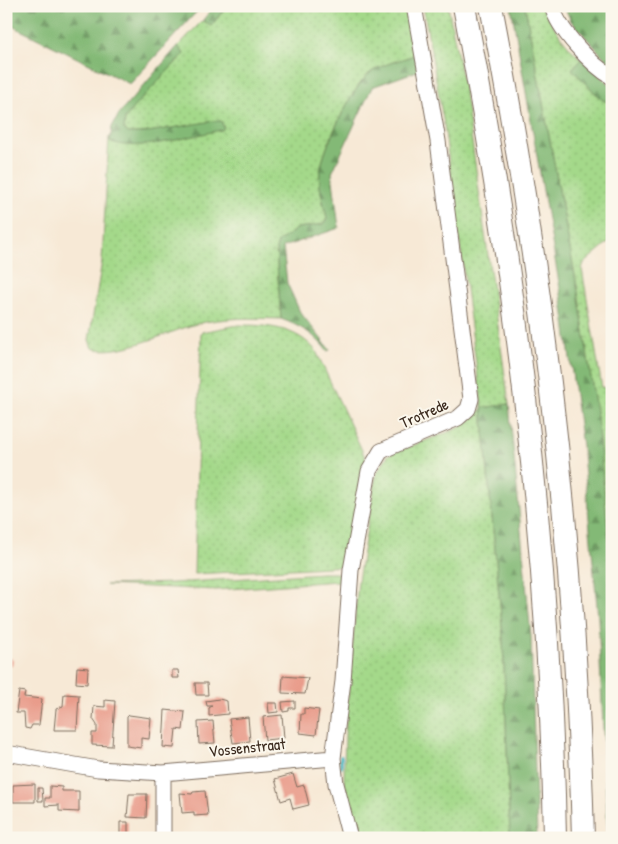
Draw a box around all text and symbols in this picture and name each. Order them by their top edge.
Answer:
street label: Trotrede [396,392,452,433]
street label: Vossenstraat [207,732,287,762]

